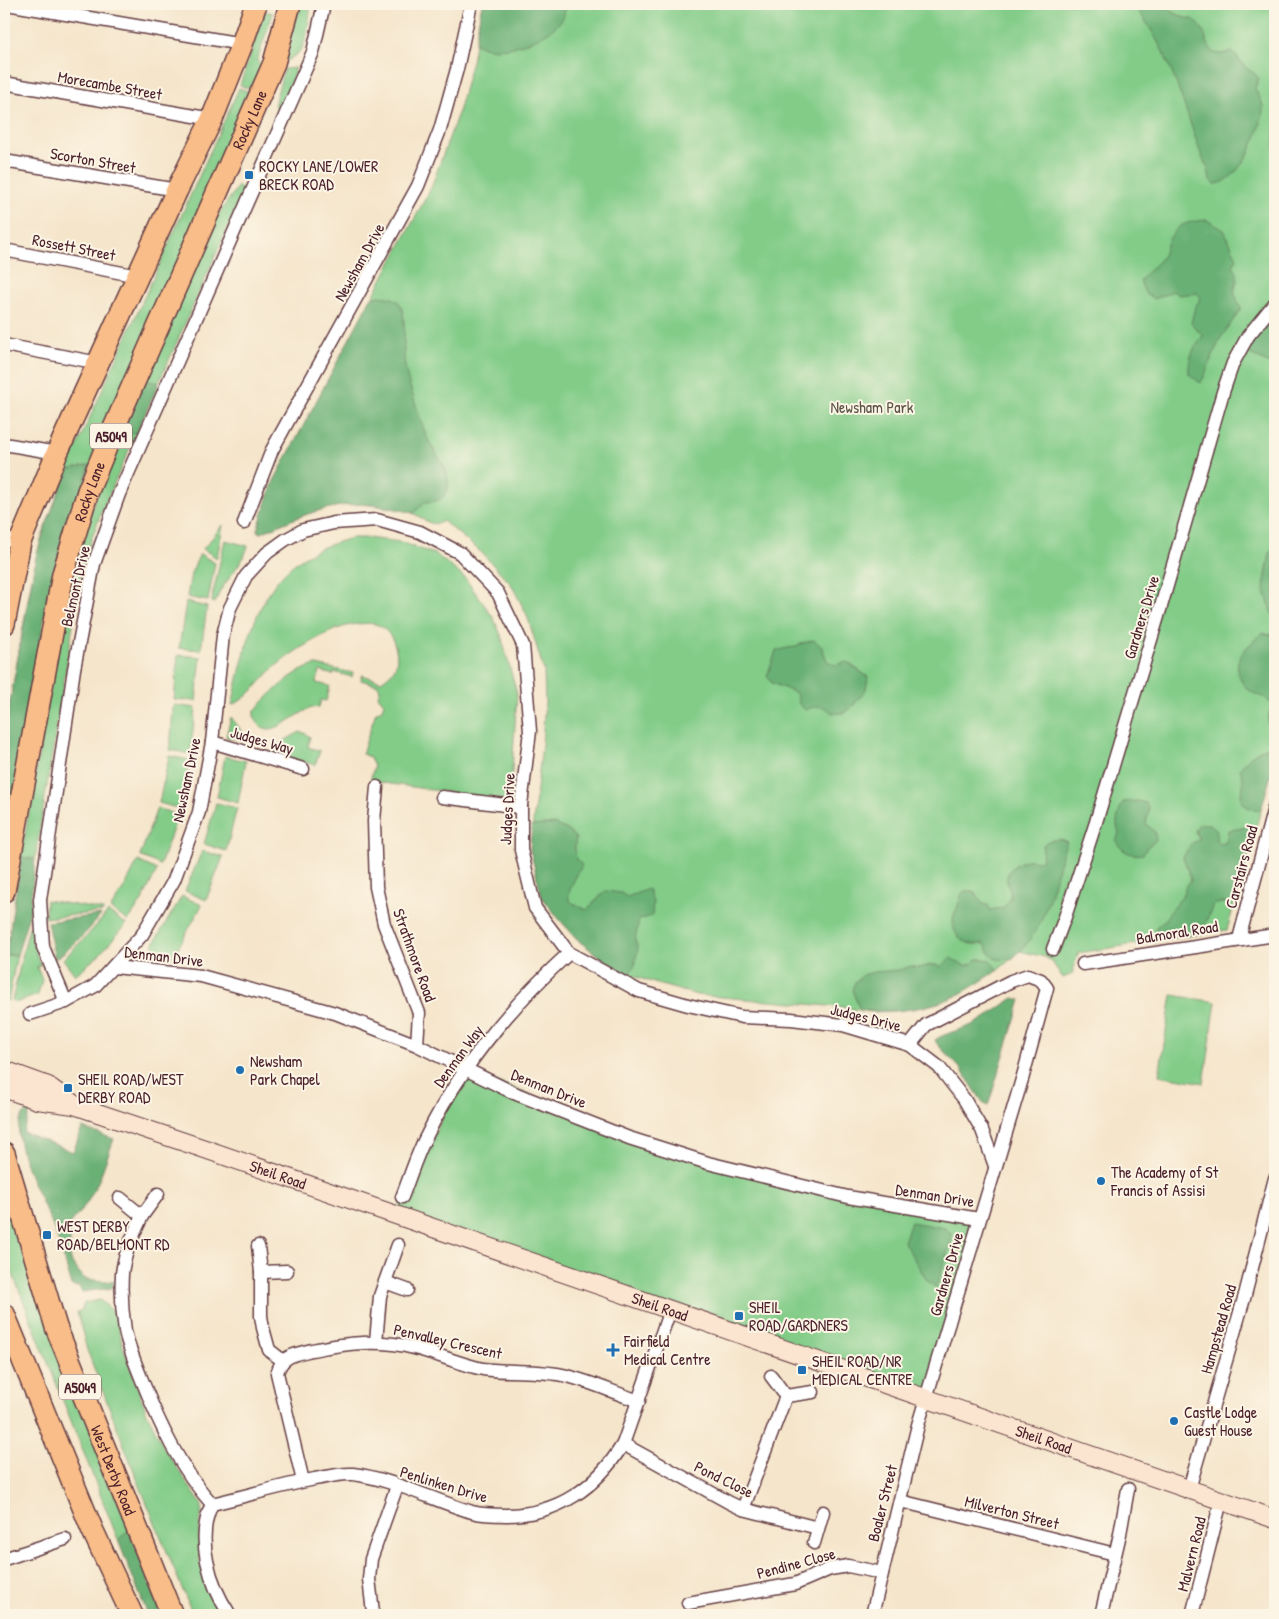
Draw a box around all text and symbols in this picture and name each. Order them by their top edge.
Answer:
street label: Morecambe Street [56,65,164,105]
street label: Rocky Lane [226,86,272,153]
street label: Scorton Street [49,142,138,178]
place label: ROCKY LANE/LOWER BRECK ROAD [259,155,378,195]
marker: ROCKY LANE/LOWER BRECK ROAD [243,169,255,181]
street label: Newsham Drive [329,218,390,305]
street label: Rossett Street [31,228,118,266]
park label: Newsham Park [831,396,914,418]
road number: A5049 [90,424,132,448]
street label: Rocky Lane [68,457,110,524]
street label: Belmont Drive [55,543,95,629]
street label: Gardners Drive [1118,572,1164,661]
street label: Judges Way [228,720,296,760]
street label: Newsham Drive [166,735,206,824]
street label: Judges Drive [494,772,520,846]
street label: Carstairs Road [1219,823,1263,911]
street label: Strathmore Road [388,906,442,1004]
street label: Balmoral Road [1135,915,1219,949]
street label: Denman Drive [123,940,205,972]
street label: Judges Drive [828,998,904,1037]
street label: Denman Way [428,1020,488,1092]
place label: Newsham Park Chapel [250,1050,320,1090]
street label: Denman Drive [508,1063,590,1113]
marker: Newsham Park Chapel [234,1064,246,1076]
place label: SHEIL ROAD/WEST DERBY ROAD [78,1068,184,1108]
marker: SHEIL ROAD/WEST DERBY ROAD [62,1082,74,1094]
street label: Sheil Road [247,1154,309,1194]
place label: The Academy of St Francis of Assisi [1110,1161,1219,1201]
marker: The Academy of St Francis of Assisi [1095,1175,1107,1187]
street label: Denman Drive [894,1178,977,1212]
place label: WEST DERBY ROAD/BELMONT RD [57,1215,170,1255]
marker: WEST DERBY ROAD/BELMONT RD [41,1229,53,1241]
street label: Gardners Drive [924,1229,969,1318]
street label: Hampstead Road [1195,1282,1241,1376]
street label: Sheil Road [629,1286,691,1326]
place label: SHEIL ROAD/GARDNERS [749,1296,849,1336]
marker: SHEIL ROAD/GARDNERS [733,1310,745,1322]
street label: Penvalley Crescent [392,1318,505,1364]
place label: Fairfield Medical Centre [623,1330,711,1370]
marker: Fairfield Medical Centre [606,1343,620,1357]
place label: SHEIL ROAD/NR MEDICAL CENTRE [812,1350,912,1390]
marker: SHEIL ROAD/NR MEDICAL CENTRE [796,1364,808,1376]
road number: A5049 [59,1374,101,1400]
place label: Castle Lodge Guest House [1184,1401,1258,1441]
marker: Castle Lodge Guest House [1168,1415,1180,1427]
street label: Sheil Road [1013,1419,1075,1459]
street label: West Derby Road [86,1422,142,1518]
street label: Pond Close [691,1455,758,1503]
street label: Penlinken Drive [398,1460,491,1508]
street label: Boaler Street [862,1462,902,1544]
street label: Milverton Street [963,1490,1062,1534]
street label: Malvern Road [1171,1514,1211,1594]
street label: Pendine Close [754,1542,838,1584]

